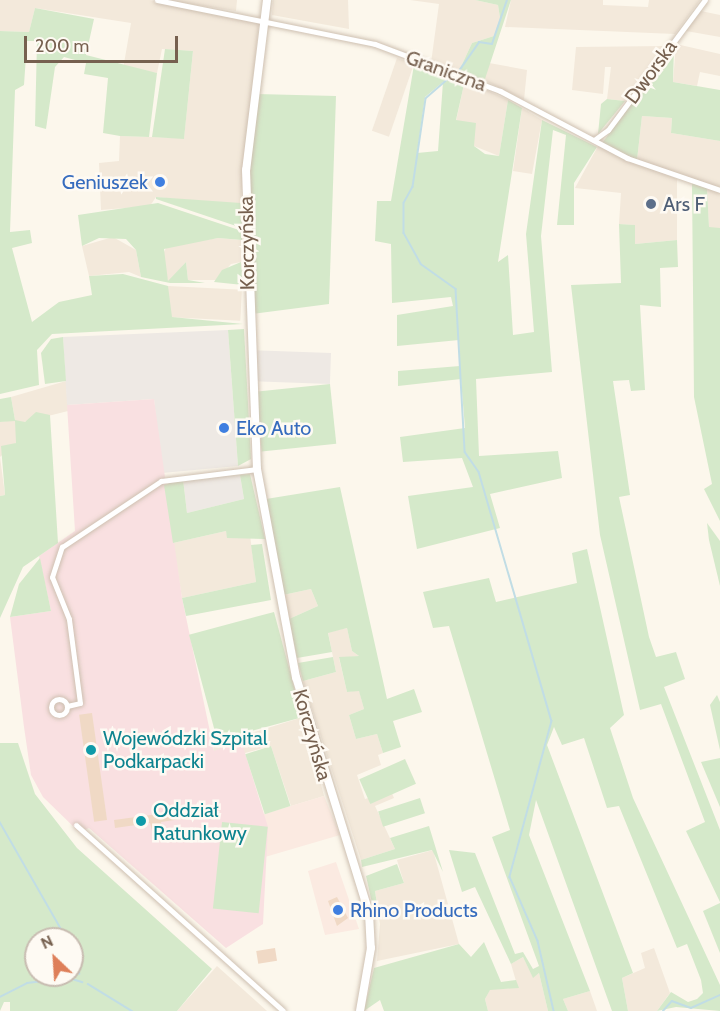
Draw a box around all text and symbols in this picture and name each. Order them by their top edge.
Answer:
scale bar [27,24,182,62]
text: 200 m [35,35,89,57]
street label: Dworska [620,35,682,109]
street label: Graniczna [403,45,489,97]
place label: Geniuszek [62,170,148,194]
marker: Geniuszek [153,175,167,189]
place label: Ars F [663,192,705,216]
street label: Korczyńska [234,196,260,290]
marker: Ars F [644,197,658,211]
place label: Eko Auto [236,416,311,440]
marker: Eko Auto [217,421,231,435]
street label: Korczyńska [287,686,337,784]
place label: Wojewódzki Szpital Podkarpacki [103,726,268,773]
marker: Wojewódzki Szpital Podkarpacki [84,743,98,757]
place label: Oddział Ratunkowy [153,798,247,845]
marker: Oddział Ratunkowy [134,814,148,828]
place label: Rhino Products [350,898,478,922]
marker: Rhino Products [331,903,345,917]
north arrow [24,927,84,987]
text: N [38,931,56,953]

